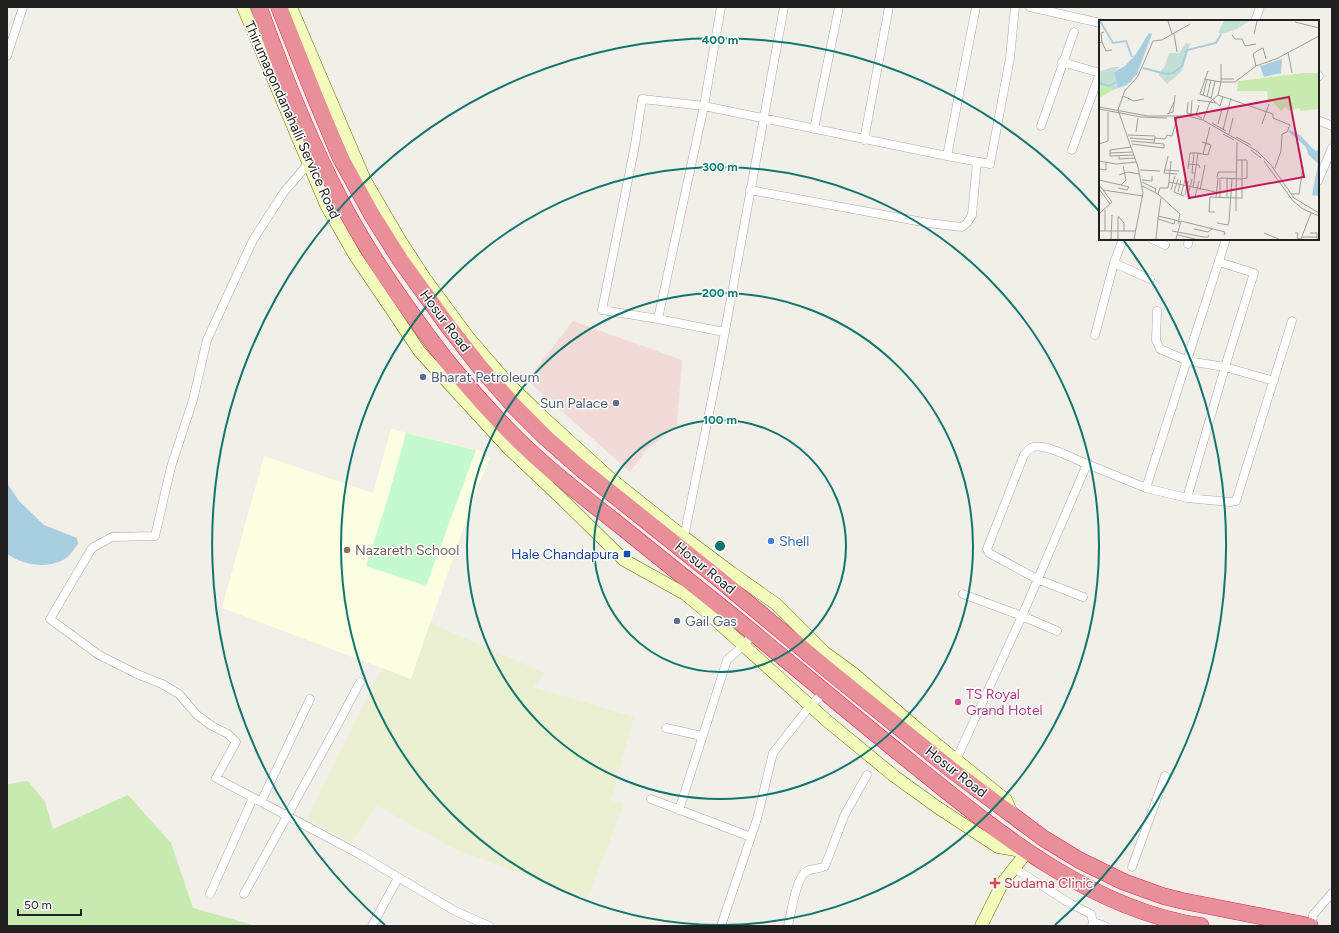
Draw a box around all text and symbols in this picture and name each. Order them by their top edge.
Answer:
street label: Thirumagondanahalli Service Road [240,18,344,222]
inset map [1099,20,1319,240]
text: 400 m [702,33,738,47]
text: 300 m [702,160,738,174]
text: 200 m [702,286,738,300]
street label: Hosur Road [416,287,474,355]
place label: Bharat Petroleum [431,369,539,386]
marker: Bharat Petroleum [418,372,428,382]
place label: Sun Palace [540,395,608,412]
marker: Sun Palace [611,398,621,408]
text: 100 m [703,413,737,427]
place label: Shell [779,533,809,550]
marker: Shell [766,536,776,546]
street label: Hosur Road [671,538,739,598]
centre of rings [713,539,727,553]
place label: Nazareth School [355,542,459,559]
marker: Nazareth School [342,545,352,555]
place label: Hale Chandapura [511,546,619,563]
marker: Hale Chandapura [622,549,632,559]
place label: Gail Gas [685,613,737,630]
marker: Gail Gas [672,616,682,626]
place label: TS Royal Grand Hotel [966,686,1043,719]
marker: TS Royal Grand Hotel [953,697,963,707]
street label: Hosur Road [922,743,990,801]
place label: Sudama Clinic [1004,875,1094,892]
marker: Sudama Clinic [989,877,1001,889]
scale bar [18,891,81,917]
text: 50 m [24,898,52,912]

